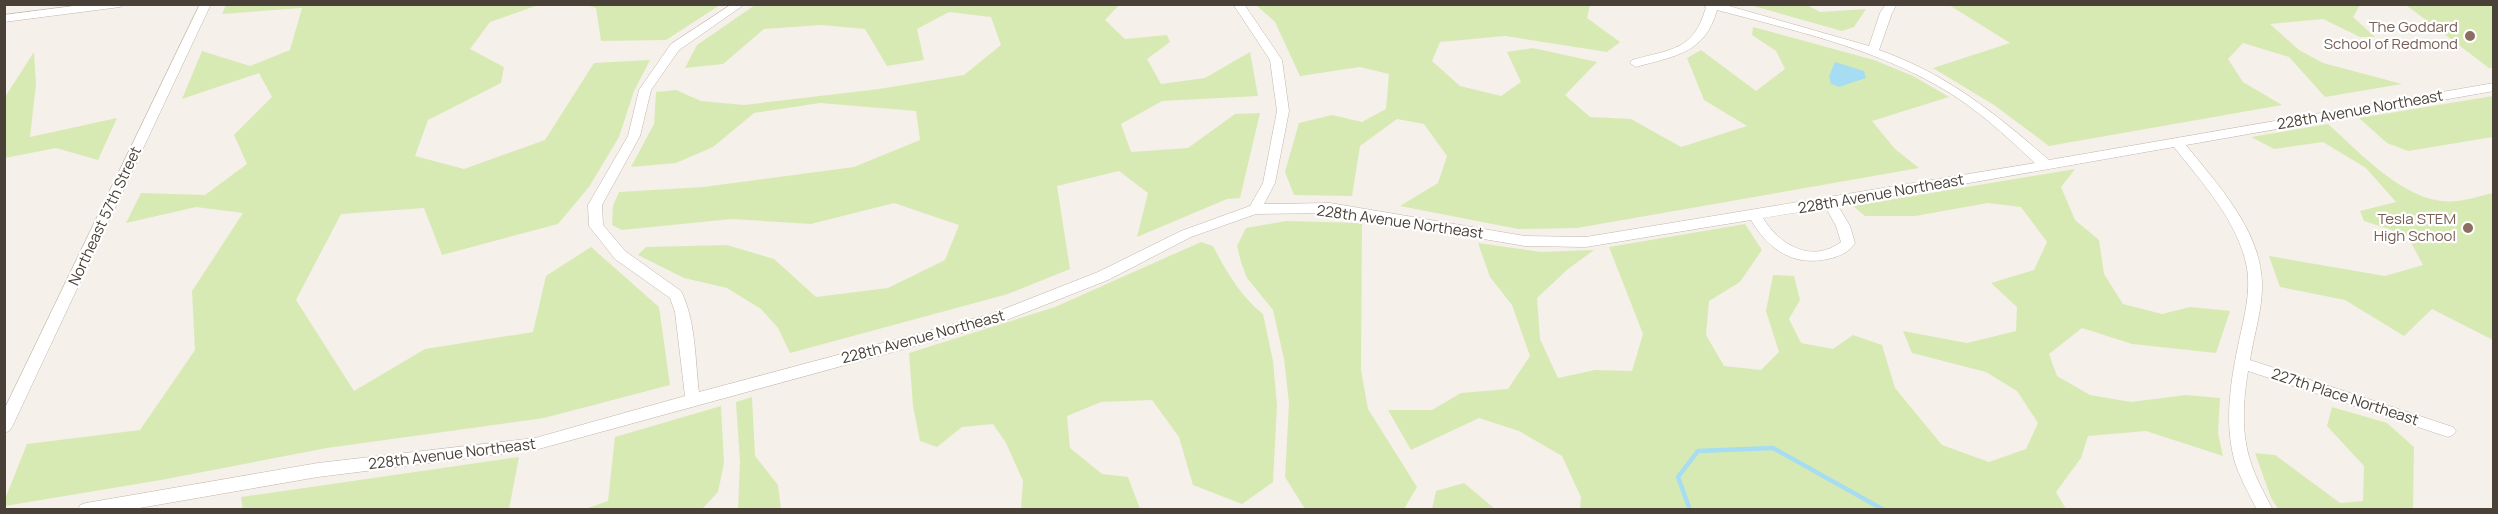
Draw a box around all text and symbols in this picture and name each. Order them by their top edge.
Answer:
place label: The Goddard School of Redmond [2324,16,2458,54]
marker: The Goddard School of Redmond [2463,29,2477,43]
street label: 228th Avenue Northeast [2275,85,2445,134]
street label: Northeast 57th Street [63,143,146,289]
street label: 228th Avenue Northeast [1796,169,1966,218]
street label: 228th Avenue Northeast [1315,199,1485,244]
place label: Tesla STEM High School [2374,208,2456,246]
marker: Tesla STEM High School [2461,221,2475,235]
street label: 228th Avenue Northeast [839,305,1007,368]
street label: 227th Place Northeast [2269,363,2421,430]
street label: 228th Avenue Northeast [367,433,537,474]

